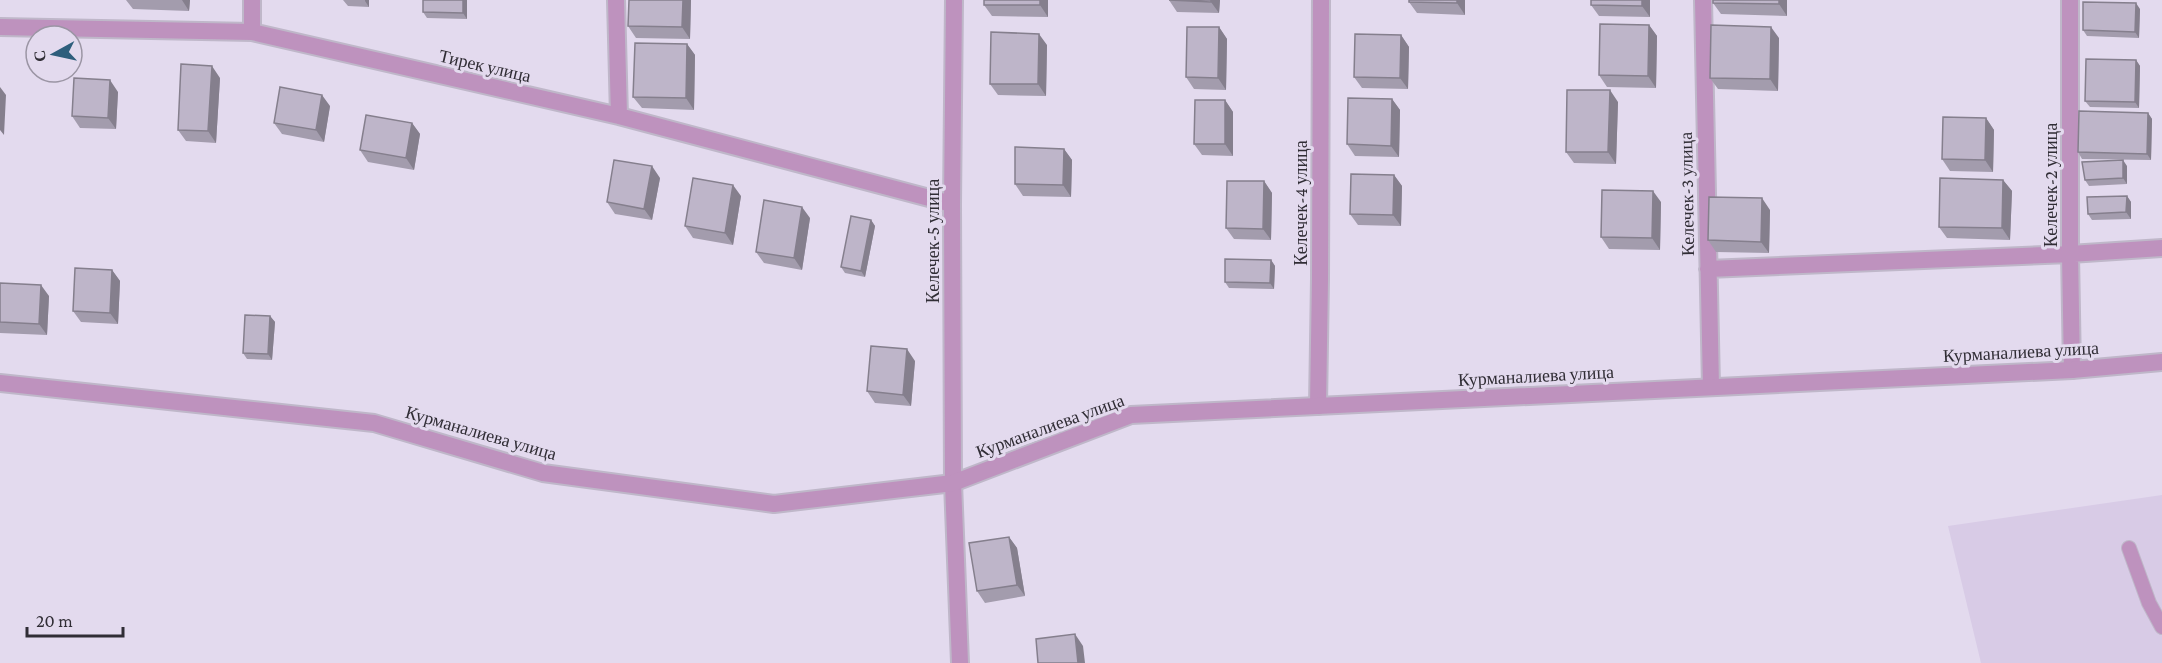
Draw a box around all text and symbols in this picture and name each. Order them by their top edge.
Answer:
north arrow [24,24,84,84]
street label: Тирек улица [437,46,533,86]
text: С [30,49,49,63]
street label: Келечек-2 улица [2041,123,2061,247]
street label: Келечек-3 улица [1676,132,1698,256]
street label: Келечек-4 улица [1291,140,1311,266]
street label: Келечек-5 улица [923,179,943,303]
street label: Курманалиева улица [1943,338,2099,366]
street label: Курманалиева улица [1458,362,1614,390]
street label: Курманалиева улица [973,390,1127,462]
street label: Курманалиева улица [403,402,559,464]
scale bar [27,600,123,638]
text: 20 m [36,611,73,631]

